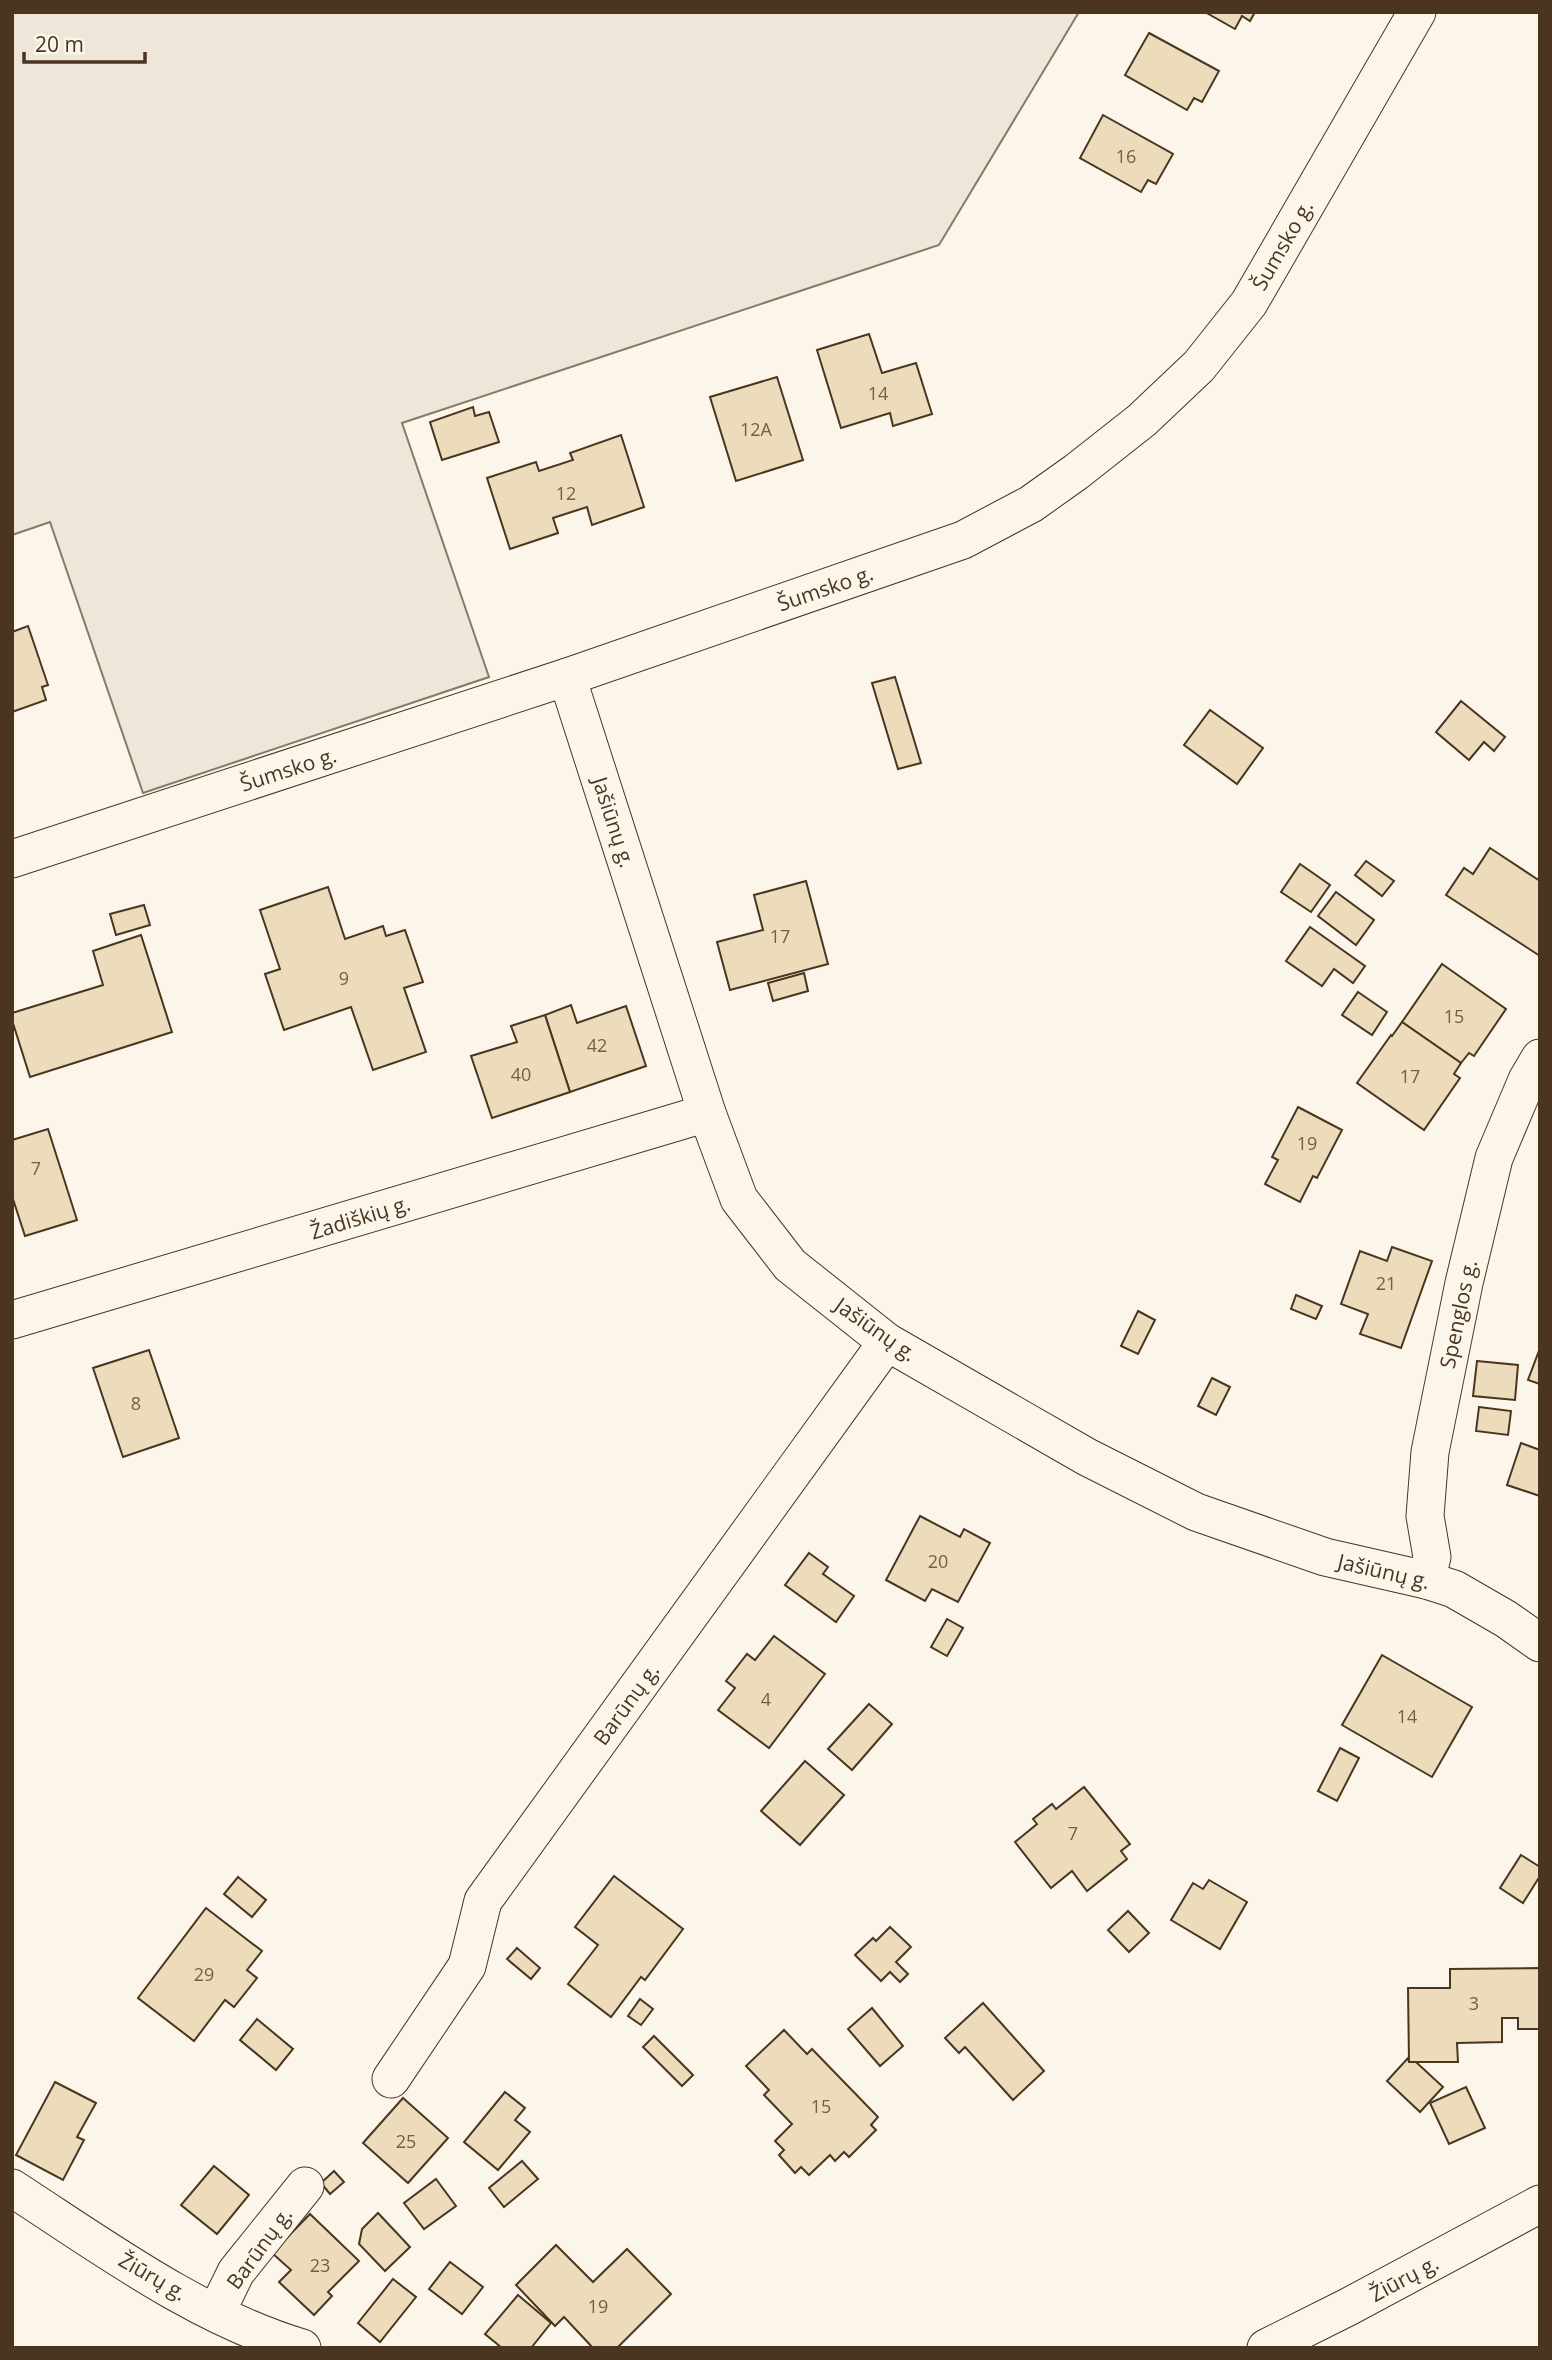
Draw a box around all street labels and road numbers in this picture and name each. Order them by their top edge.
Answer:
street label: Šumsko g. [1245,195,1319,295]
street label: Šumsko g. [773,559,877,617]
street label: Šumsko g. [236,740,340,798]
street label: Jašiūnų g. [586,771,642,871]
street label: Žadiškių g. [306,1188,414,1246]
street label: Spenglos g. [1433,1257,1483,1371]
street label: Jašiūnų g. [828,1290,922,1367]
street label: Jašiūnų g. [1333,1546,1433,1595]
street label: Barūnų g. [587,1657,665,1751]
street label: Barūnų g. [220,2201,298,2295]
street label: Žiūrų g. [114,2245,192,2307]
street label: Žiūrų g. [1365,2248,1443,2308]

